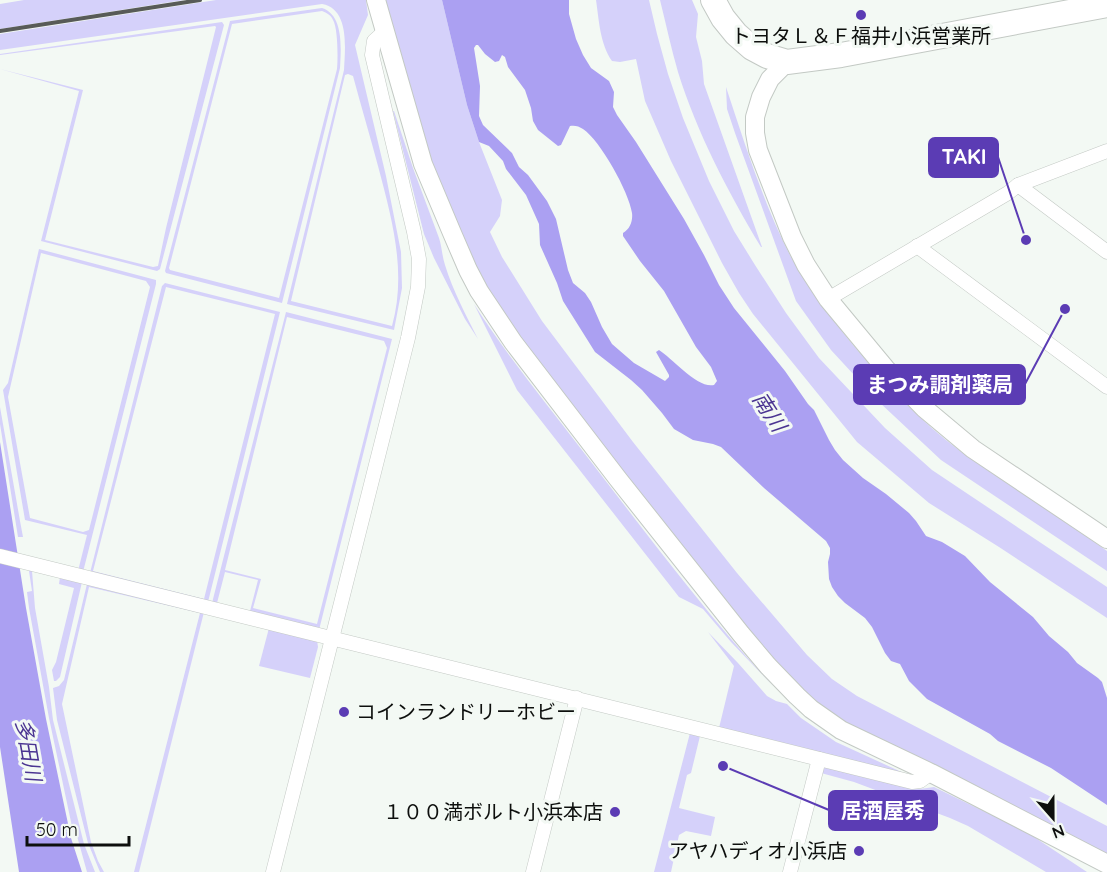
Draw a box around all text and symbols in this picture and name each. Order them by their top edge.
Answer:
marker: トヨタＬ＆Ｆ福井小浜営業所 [854,8,868,22]
place label: トヨタＬ＆Ｆ福井小浜営業所 [731,23,991,48]
callout: TAKI [929,138,998,177]
text: TAKI [941,143,987,169]
callout: まつみ調剤薬局 [854,365,1025,404]
text: まつみ調剤薬局 [867,371,1014,397]
water label: 南川 [747,387,793,438]
place label: コインランドリーホビー [356,699,576,724]
marker: コインランドリーホビー [337,705,351,719]
water label: 多田川 [11,717,48,785]
north arrow [1023,788,1083,848]
callout: 居酒屋秀 [829,791,937,830]
text: 居酒屋秀 [841,797,925,823]
place label: １００満ボルト小浜本店 [383,799,603,824]
marker: １００満ボルト小浜本店 [608,805,622,819]
scale bar [27,809,129,847]
text: 50 m [36,818,78,841]
text: N [1049,821,1067,843]
place label: アヤハディオ小浜店 [669,838,847,863]
marker: アヤハディオ小浜店 [852,844,866,858]

